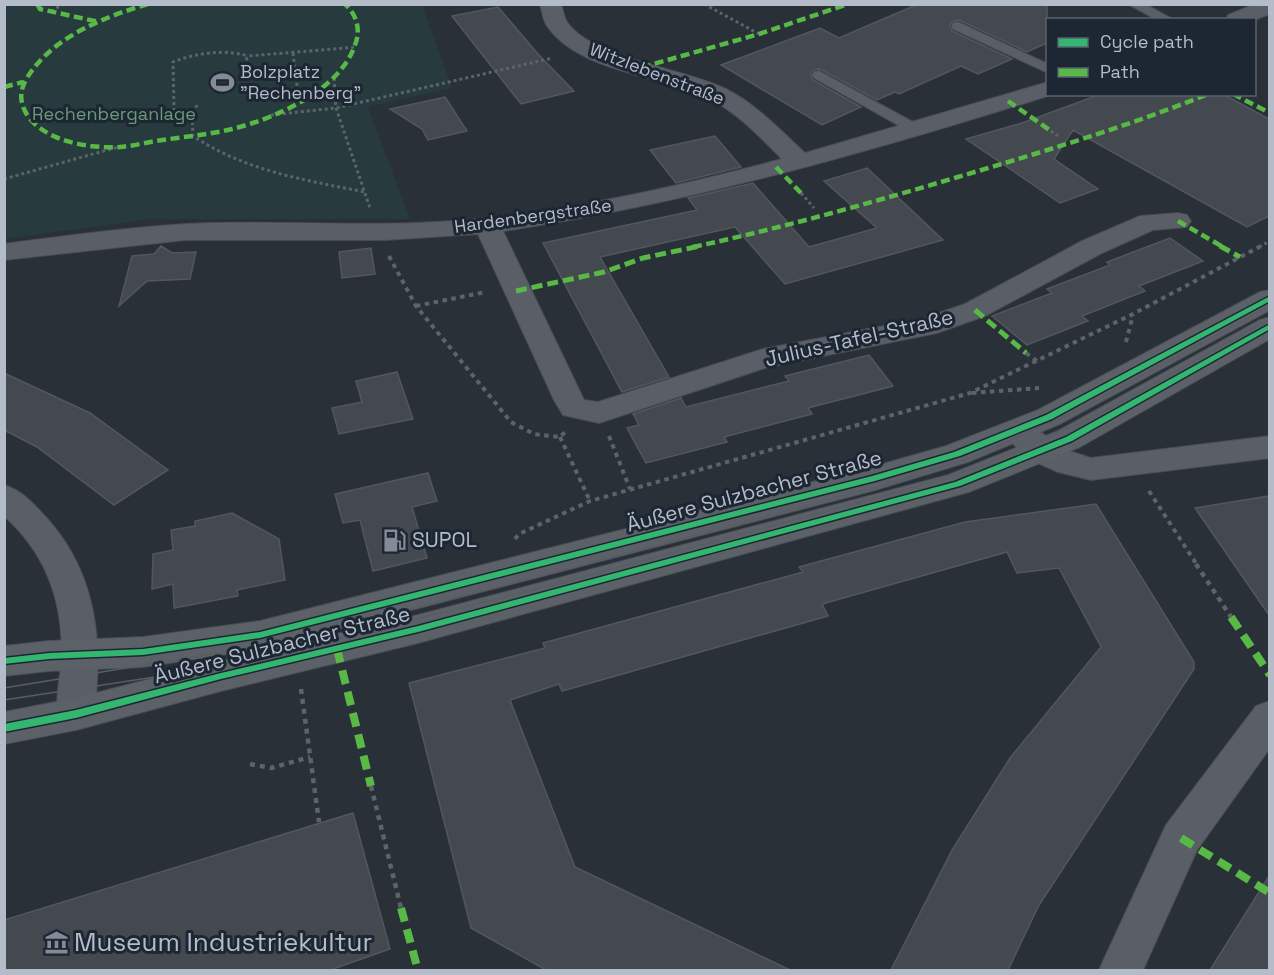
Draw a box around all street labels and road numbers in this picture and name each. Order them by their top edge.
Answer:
street label: Witzlebenstraße [587,37,728,110]
street label: Hardenbergstraße [453,193,613,238]
street label: Julius-Tafel-Straße [762,303,956,372]
street label: Äußere Sulzbacher Straße [623,443,884,538]
street label: Äußere Sulzbacher Straße [151,600,413,689]

